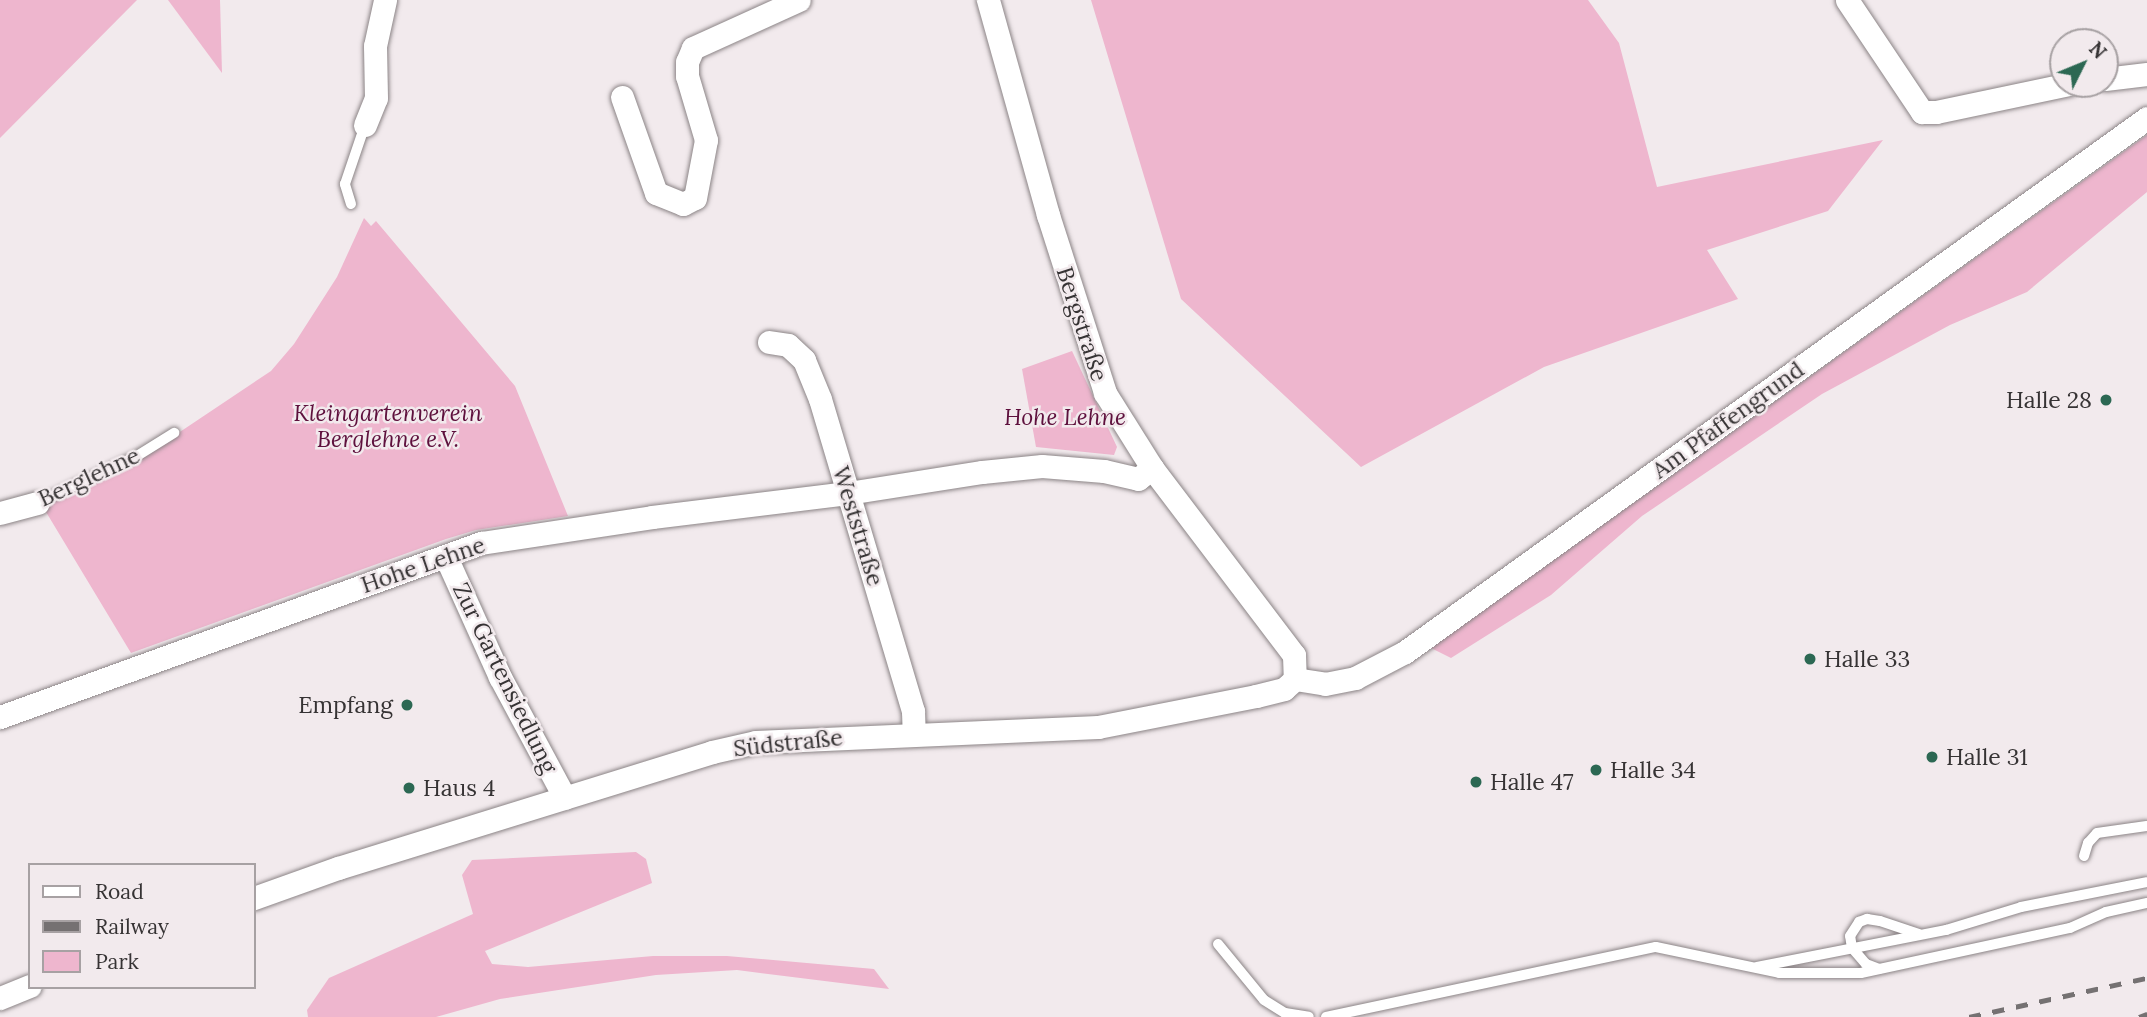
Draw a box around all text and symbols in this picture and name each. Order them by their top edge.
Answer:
north arrow [2049,28,2119,98]
text: N [2084,36,2112,64]
street label: Bergstraße [1051,263,1113,385]
street label: Am Pfaffengrund [1647,356,1809,484]
place label: Halle 28 [2006,386,2092,414]
marker: Halle 28 [2098,392,2114,408]
park label: Kleingartenverein Berglehne e.V. [294,399,482,453]
park label: Hohe Lehne [1004,403,1126,431]
street label: Berglehne [34,441,144,513]
street label: Weststraße [827,463,889,589]
street label: Hohe Lehne [357,531,489,599]
street label: Zur Gartensiedlung [447,578,563,778]
place label: Halle 33 [1824,645,1910,673]
marker: Halle 33 [1802,651,1818,667]
place label: Empfang [298,691,393,719]
marker: Empfang [399,697,415,713]
street label: Südstraße [732,724,844,762]
place label: Halle 31 [1946,743,2028,771]
marker: Halle 31 [1924,749,1940,765]
place label: Halle 34 [1610,756,1696,784]
marker: Halle 34 [1588,762,1604,778]
place label: Halle 47 [1490,768,1574,796]
place label: Haus 4 [423,774,495,802]
marker: Halle 47 [1468,774,1484,790]
marker: Haus 4 [401,780,417,796]
legend [28,863,256,989]
text: Road [95,878,144,905]
text: Railway [95,913,169,940]
text: Park [95,948,139,975]

